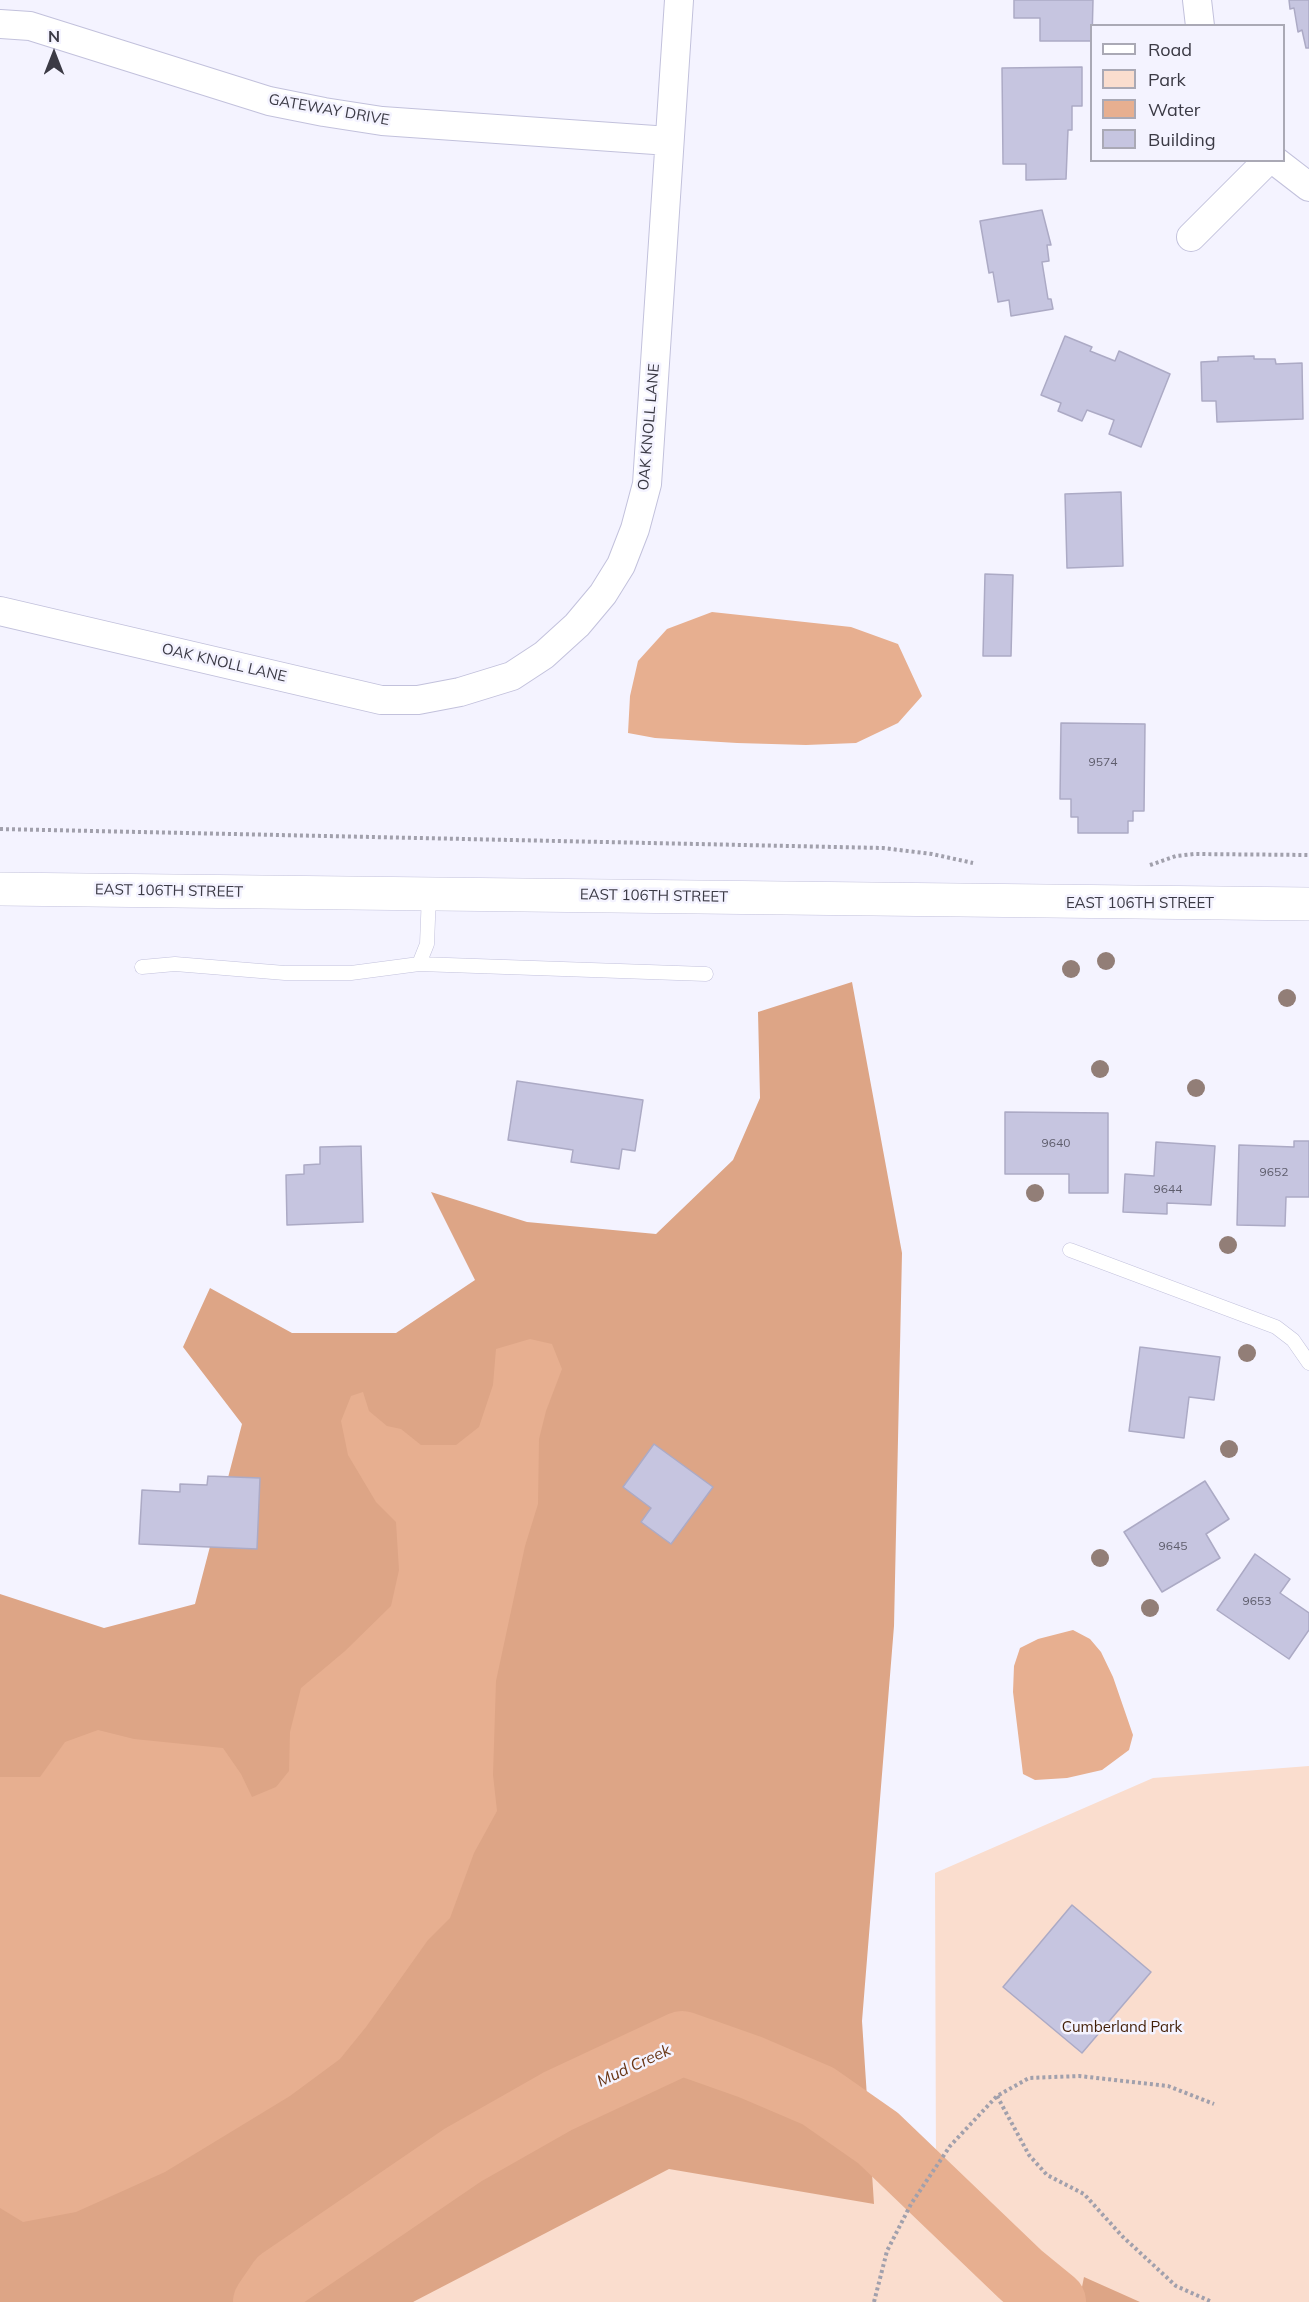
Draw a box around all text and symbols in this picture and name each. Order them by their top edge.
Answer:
north arrow [24,24,84,84]
legend [1090,24,1285,162]
text: N [48,26,60,46]
text: Road [1148,38,1192,61]
text: Park [1148,68,1186,91]
street label: GATEWAY DRIVE [267,91,391,129]
text: Water [1148,98,1200,121]
text: Building [1148,128,1216,151]
street label: OAK KNOLL LANE [634,363,664,491]
street label: OAK KNOLL LANE [160,640,288,686]
house number: 9574 [1089,755,1117,769]
street label: EAST 106TH STREET [95,881,243,901]
street label: EAST 106TH STREET [580,886,728,906]
street label: EAST 106TH STREET [1066,894,1214,912]
house number: 9640 [1042,1136,1070,1150]
house number: 9652 [1260,1165,1288,1179]
house number: 9644 [1154,1182,1182,1196]
house number: 9645 [1159,1539,1187,1553]
house number: 9653 [1243,1594,1271,1608]
park label: Cumberland Park [1062,2018,1182,2036]
water label: Mud Creek [594,2041,674,2091]

